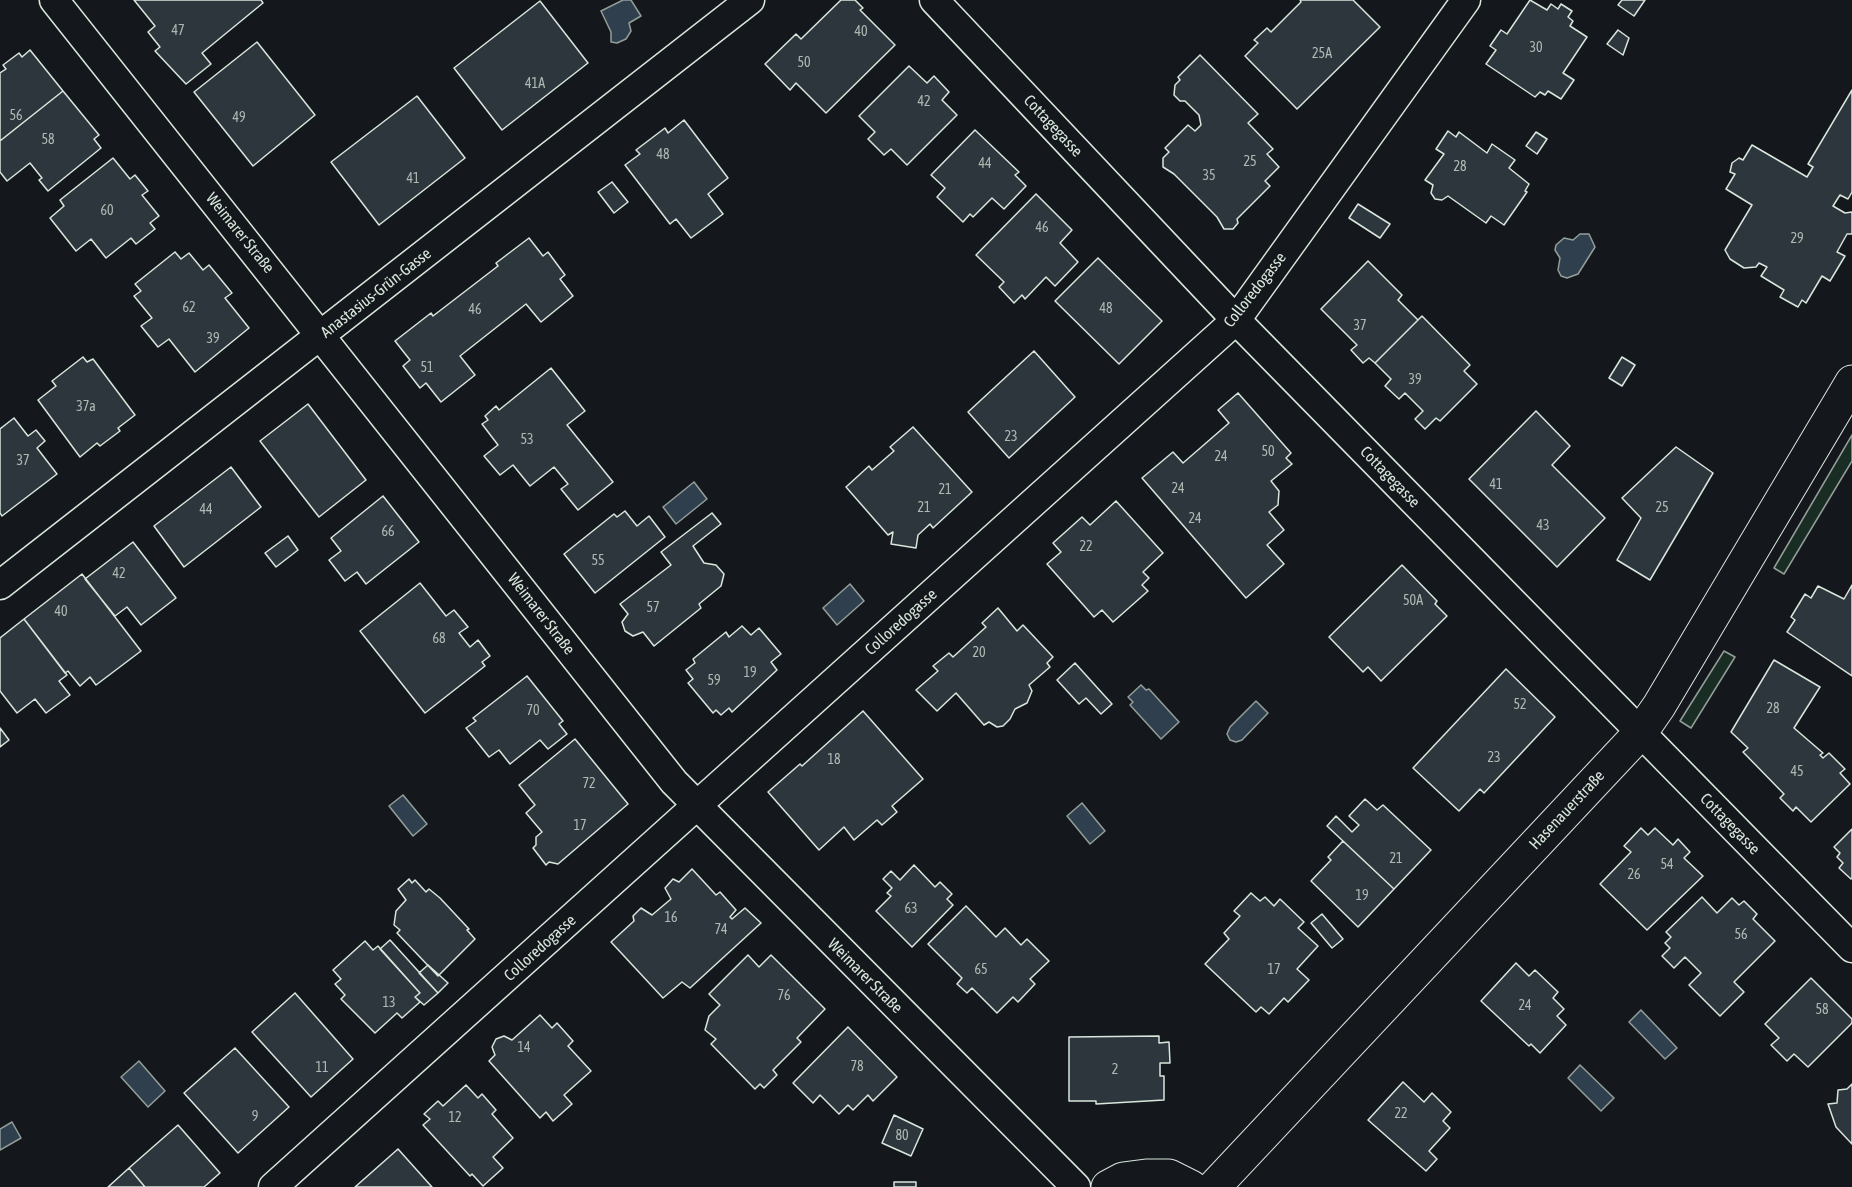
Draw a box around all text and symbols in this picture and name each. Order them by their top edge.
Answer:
house number: 47 [171,23,185,39]
house number: 40 [854,24,868,40]
house number: 30 [1529,40,1543,56]
house number: 25A [1312,46,1332,62]
house number: 50 [797,55,811,71]
house number: 41A [525,76,545,92]
street label: Cottagegasse [1019,91,1087,161]
house number: 42 [917,94,931,110]
house number: 56 [9,108,23,124]
house number: 49 [232,110,246,126]
house number: 58 [41,132,55,148]
house number: 48 [656,147,670,163]
house number: 25 [1243,154,1257,170]
house number: 44 [978,156,992,172]
house number: 28 [1453,159,1467,175]
house number: 35 [1202,168,1216,184]
house number: 41 [406,171,420,187]
street label: Weimarer Straße [202,189,278,277]
house number: 60 [100,203,114,219]
house number: 46 [1035,220,1049,236]
house number: 29 [1790,231,1804,247]
street label: Anastasius-Grün-Gasse [317,244,435,342]
street label: Colloredogasse [1220,249,1290,331]
house number: 62 [182,300,196,316]
house number: 48 [1099,301,1113,317]
house number: 46 [468,302,482,318]
house number: 37 [1353,318,1367,334]
house number: 39 [206,331,220,347]
house number: 51 [420,360,434,376]
house number: 39 [1408,372,1422,388]
house number: 37a [76,399,96,415]
house number: 23 [1004,429,1018,445]
house number: 53 [520,432,534,448]
street label: Cottagegasse [1356,442,1424,512]
house number: 50 [1261,444,1275,460]
house number: 24 [1214,449,1228,465]
house number: 37 [16,453,30,469]
house number: 41 [1489,477,1503,493]
house number: 24 [1171,481,1185,497]
house number: 21 [938,482,952,498]
house number: 21 [917,500,931,516]
house number: 25 [1655,500,1669,516]
house number: 44 [199,502,213,518]
house number: 24 [1188,511,1202,527]
house number: 43 [1536,518,1550,534]
house number: 66 [381,524,395,540]
house number: 22 [1079,539,1093,555]
house number: 55 [591,553,605,569]
house number: 42 [112,566,126,582]
street label: Weimarer Straße [503,570,579,658]
street label: Colloredogasse [861,585,941,659]
house number: 50A [1403,593,1423,609]
house number: 57 [646,600,660,616]
house number: 40 [54,604,68,620]
house number: 68 [432,631,446,647]
house number: 20 [972,645,986,661]
house number: 19 [743,665,757,681]
house number: 59 [707,673,721,689]
house number: 52 [1513,697,1527,713]
house number: 28 [1766,701,1780,717]
house number: 70 [526,703,540,719]
house number: 23 [1487,750,1501,766]
house number: 18 [827,752,841,768]
house number: 45 [1790,764,1804,780]
street label: Hasenauerstraße [1525,766,1609,854]
house number: 72 [582,776,596,792]
street label: Cottagegasse [1696,789,1764,859]
house number: 17 [573,818,587,834]
house number: 21 [1389,851,1403,867]
house number: 54 [1660,857,1674,873]
house number: 26 [1627,867,1641,883]
house number: 19 [1355,888,1369,904]
house number: 63 [904,901,918,917]
house number: 16 [664,910,678,926]
street label: Colloredogasse [500,911,580,985]
house number: 74 [714,922,728,938]
house number: 56 [1734,927,1748,943]
street label: Weimarer Straße [824,935,906,1017]
house number: 65 [974,962,988,978]
house number: 17 [1267,962,1281,978]
house number: 76 [777,988,791,1004]
house number: 13 [382,995,396,1011]
house number: 24 [1518,998,1532,1014]
house number: 58 [1815,1002,1829,1018]
house number: 14 [517,1040,531,1056]
house number: 78 [850,1059,864,1075]
house number: 11 [315,1060,329,1076]
house number: 2 [1112,1062,1118,1078]
house number: 22 [1394,1106,1408,1122]
house number: 9 [252,1109,258,1125]
house number: 12 [448,1110,462,1126]
house number: 80 [895,1128,909,1144]

